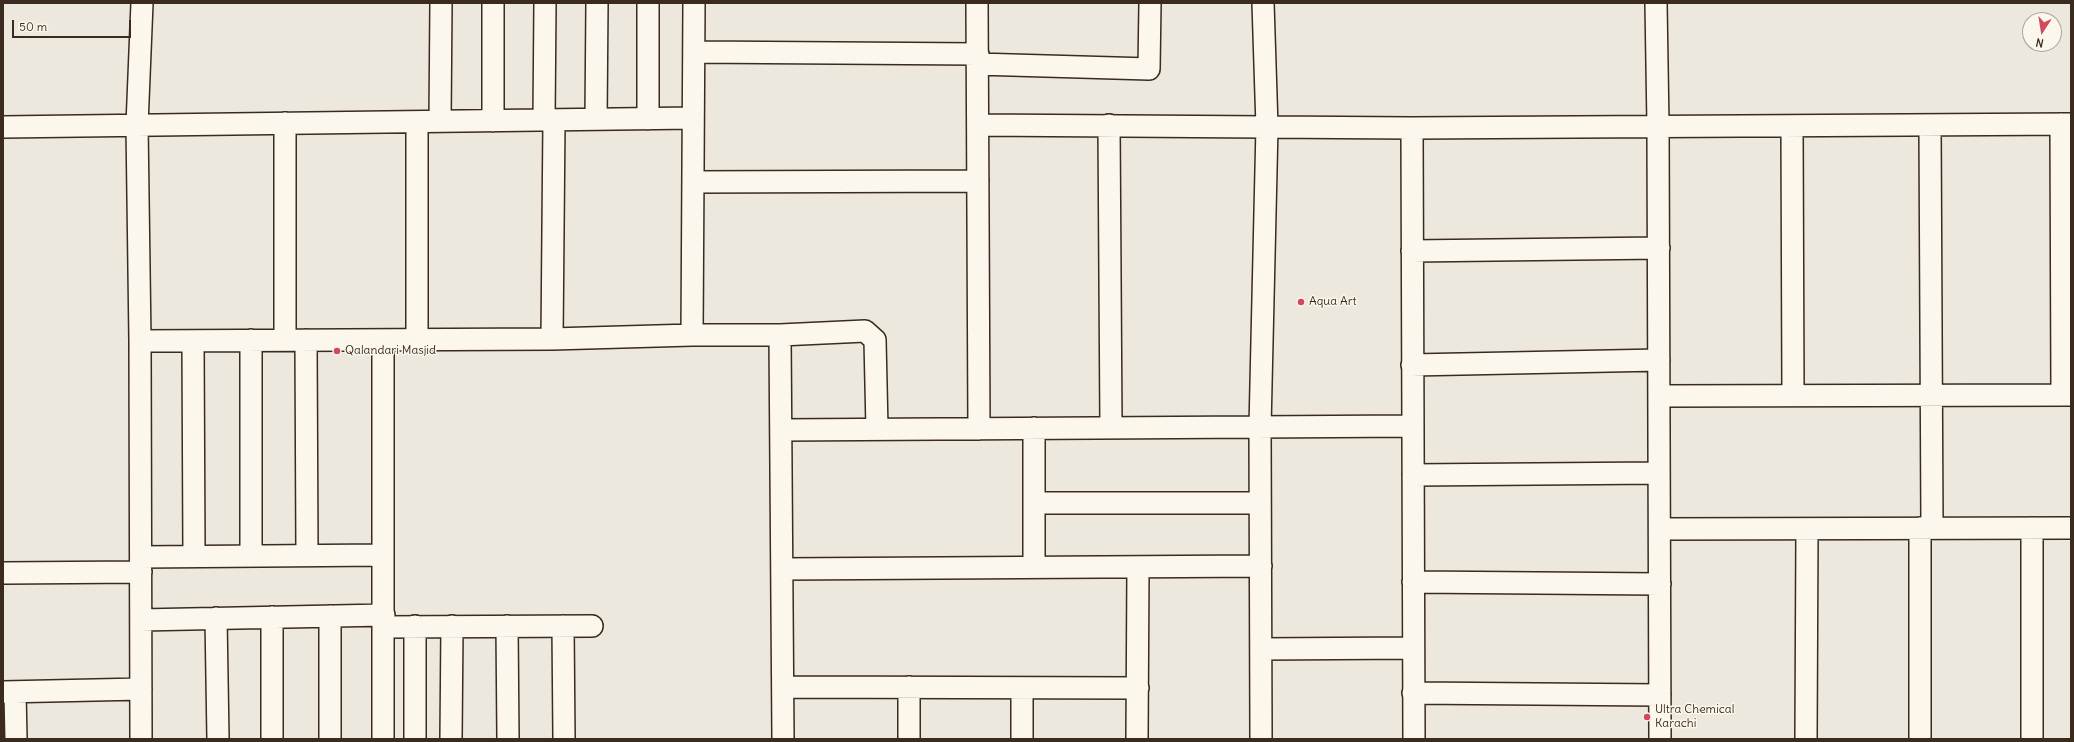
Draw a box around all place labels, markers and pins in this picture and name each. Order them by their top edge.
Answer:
place label: Aqua Art [1309,295,1357,309]
marker: Aqua Art [1296,297,1306,307]
place label: Qalandari Masjid [345,344,436,358]
marker: Qalandari Masjid [332,346,342,356]
place label: Ultra Chemical Karachi [1655,703,1734,731]
marker: Ultra Chemical Karachi [1642,712,1652,722]

